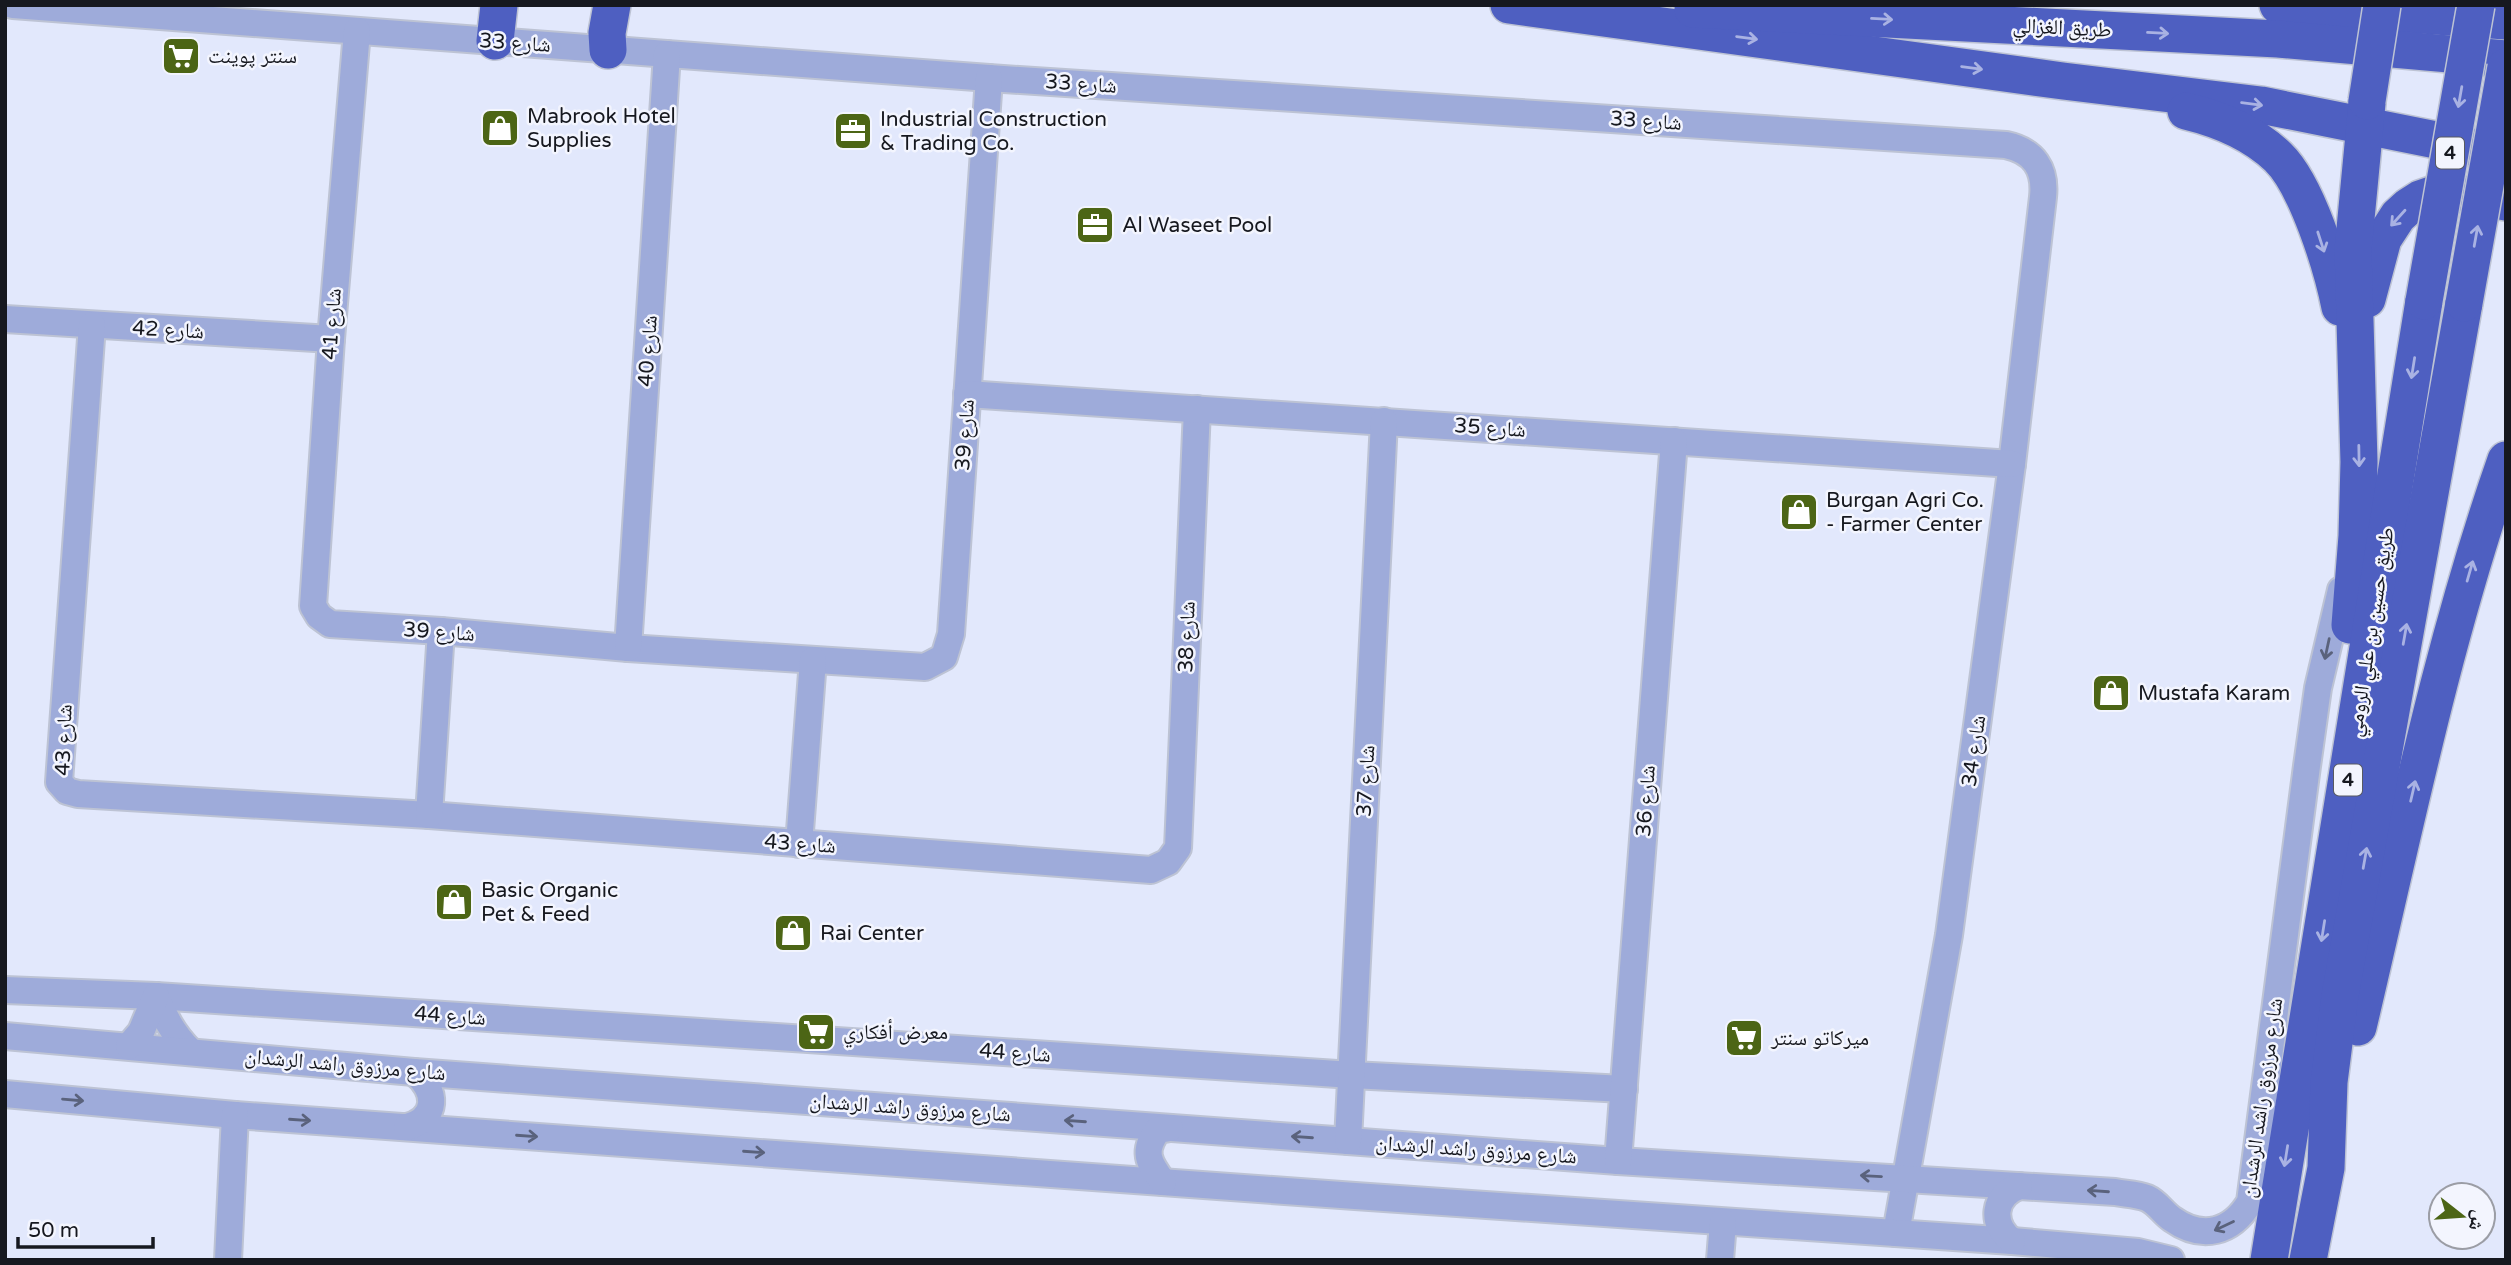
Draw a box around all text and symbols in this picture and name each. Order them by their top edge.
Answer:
one-way arrow [1870,12,1893,25]
street label: طريق الغزالي [2012,13,2112,46]
one-way arrow [2147,26,2170,39]
street label: شارع 33 [478,28,552,58]
one-way arrow [1735,32,1758,45]
supermarket icon: سنتر پوينت [160,35,202,77]
place label: سنتر پوينت [208,44,297,69]
one-way arrow [1960,62,1983,75]
street label: شارع 33 [1044,69,1118,99]
one-way arrow [2453,85,2466,108]
one-way arrow [2240,97,2263,110]
place label: Mabrook Hotel Supplies [527,104,676,153]
street label: شارع 33 [1609,106,1683,136]
shop icon: Mabrook Hotel Supplies [479,107,521,149]
place label: Industrial Construction & Trading Co. [880,107,1107,156]
office icon: Industrial Construction & Trading Co. [832,110,874,152]
road number: 4 [2436,138,2464,168]
office icon: Al Waseet Pool [1074,204,1116,246]
one-way arrow [2390,209,2406,227]
place label: Al Waseet Pool [1122,213,1272,238]
one-way arrow [2470,225,2483,248]
one-way arrow [2316,231,2329,253]
street label: شارع 41 [317,287,347,361]
street label: شارع 40 [633,314,663,388]
street label: شارع 42 [132,316,204,344]
one-way arrow [2406,356,2419,379]
street label: شارع 39 [950,398,980,472]
street label: شارع 35 [1453,413,1527,443]
one-way arrow [2352,445,2365,468]
place label: Burgan Agri Co. - Farmer Center [1826,488,1984,537]
shop icon: Burgan Agri Co. - Farmer Center [1778,491,1820,533]
street label: طريق حسين بن علي الرومي [2342,525,2403,739]
one-way arrow [2464,560,2477,582]
street label: شارع 38 [1173,601,1201,673]
street label: شارع 39 [402,617,476,647]
one-way arrow [2399,623,2412,646]
one-way arrow [2320,637,2333,660]
shop icon: Mustafa Karam [2090,672,2132,714]
place label: Mustafa Karam [2138,681,2290,706]
street label: شارع 43 [50,704,78,776]
street label: شارع 34 [1957,714,1991,788]
street label: شارع 37 [1352,745,1380,817]
street label: شارع 36 [1631,764,1661,838]
road number: 4 [2334,764,2362,796]
one-way arrow [2408,781,2421,803]
street label: شارع 43 [763,829,837,859]
one-way arrow [2359,847,2373,870]
place label: Basic Organic Pet & Feed [481,878,618,927]
shop icon: Basic Organic Pet & Feed [433,881,475,923]
shop icon: Rai Center [772,912,814,954]
one-way arrow [2316,919,2329,942]
place label: Rai Center [820,921,924,946]
street label: شارع مرزوق راشد الرشدان [2236,996,2288,1200]
street label: شارع 44 [413,1001,487,1031]
supermarket icon: معرض أفكاري [795,1011,837,1053]
supermarket icon: ميركاتو سنتر [1723,1017,1765,1059]
place label: معرض أفكاري [843,1019,948,1048]
place label: ميركاتو سنتر [1770,1026,1869,1051]
street label: شارع 44 [978,1038,1052,1068]
street label: شارع مرزوق راشد الرشدان [243,1044,447,1086]
street label: شارع مرزوق راشد الرشدان [808,1088,1012,1128]
one-way arrow [61,1094,84,1107]
one-way arrow [288,1114,311,1127]
one-way arrow [1064,1114,1087,1127]
one-way arrow [515,1130,538,1143]
one-way arrow [1291,1130,1314,1143]
street label: شارع مرزوق راشد الرشدان [1374,1130,1578,1170]
one-way arrow [2279,1144,2292,1167]
one-way arrow [742,1146,764,1159]
one-way arrow [1860,1169,1883,1182]
north arrow [2427,1181,2497,1251]
one-way arrow [2087,1184,2110,1197]
scale bar [18,1206,152,1250]
text: ش [2464,1208,2491,1234]
text: 50 m [28,1218,79,1243]
one-way arrow [2214,1220,2235,1233]

